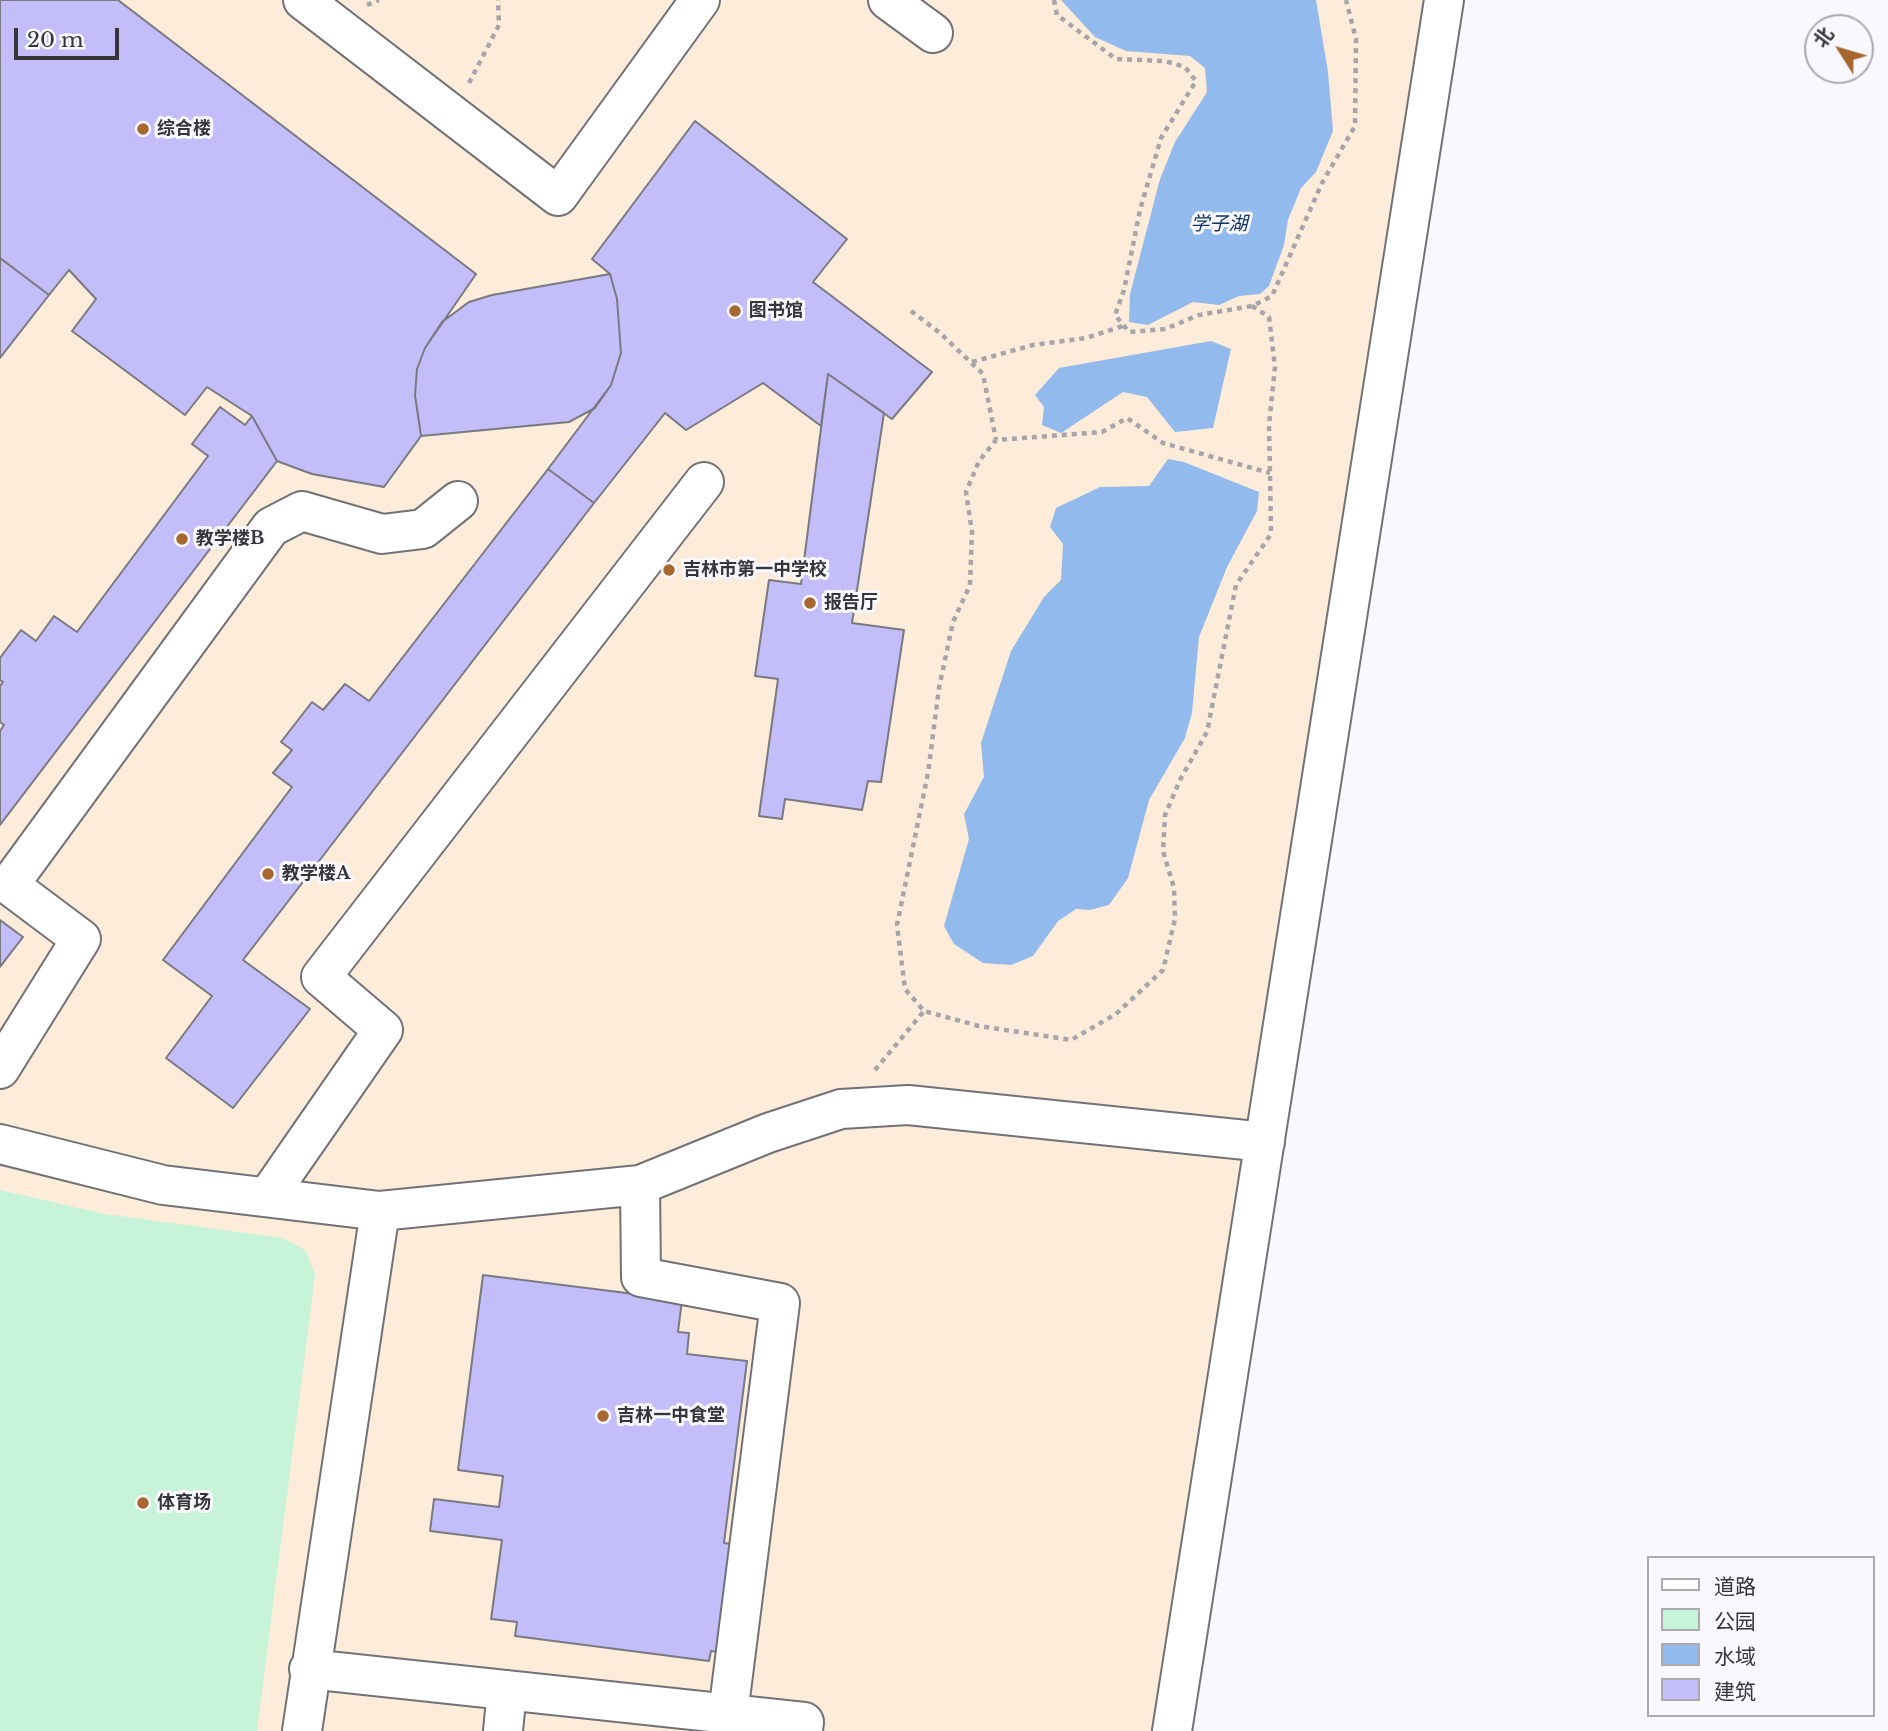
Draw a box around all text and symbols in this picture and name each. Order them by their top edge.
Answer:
scale bar [18,14,122,58]
north arrow [1804,14,1874,84]
text: 北 [1809,23,1838,52]
text: 20 m [27,27,84,53]
place label: 综合楼 [157,118,211,140]
marker: 综合楼 [135,121,151,137]
water label: 学子湖 [1191,214,1247,236]
place label: 图书馆 [749,300,803,322]
marker: 图书馆 [727,303,743,319]
place label: 教学楼B [196,528,264,550]
marker: 教学楼B [174,531,190,547]
place label: 吉林市第一中学校 [683,559,827,581]
marker: 吉林市第一中学校 [661,562,677,578]
place label: 报告厅 [824,592,878,614]
marker: 报告厅 [802,595,818,611]
place label: 教学楼A [282,863,351,885]
marker: 教学楼A [260,866,276,882]
place label: 吉林一中食堂 [617,1405,725,1427]
marker: 吉林一中食堂 [595,1408,611,1424]
place label: 体育场 [157,1492,211,1514]
marker: 体育场 [135,1495,151,1511]
legend [1646,1556,1874,1717]
text: 道路 [1714,1574,1756,1600]
text: 公园 [1714,1609,1756,1635]
text: 水域 [1714,1644,1756,1670]
text: 建筑 [1714,1679,1756,1705]

